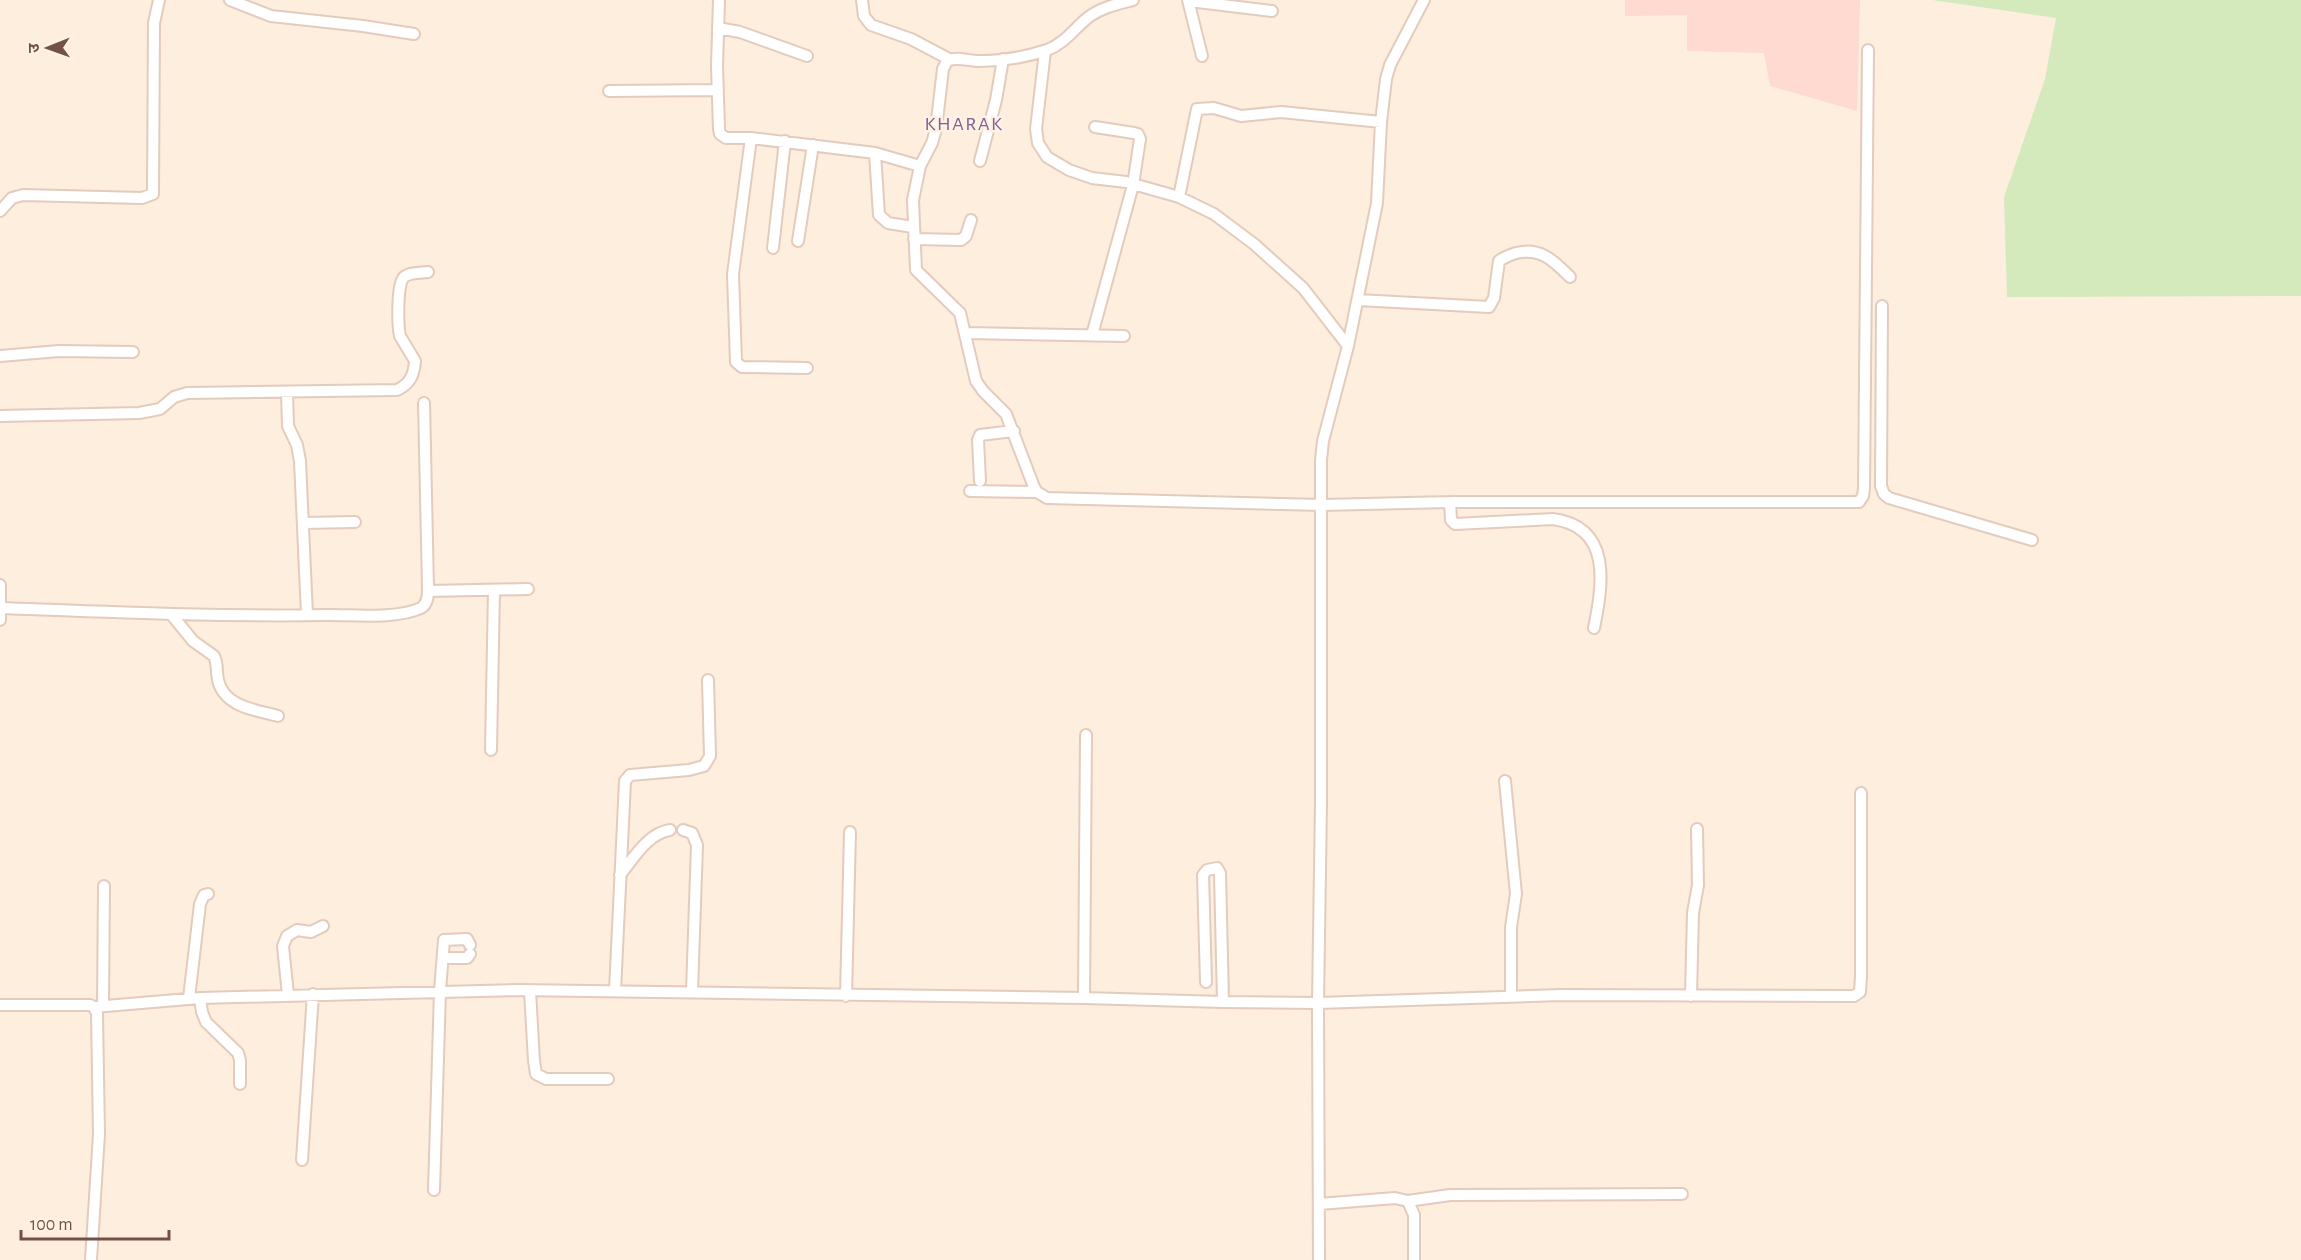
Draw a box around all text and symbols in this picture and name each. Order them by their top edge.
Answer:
north arrow [18,18,78,78]
text: उ [26,43,42,53]
district label: KHARAK [925,114,1003,134]
scale bar [21,1203,170,1241]
text: 100 m [30,1216,73,1234]

